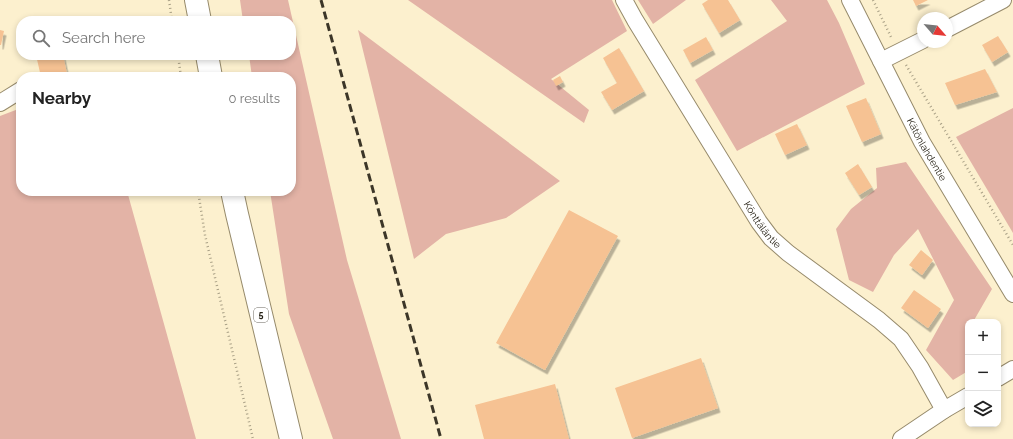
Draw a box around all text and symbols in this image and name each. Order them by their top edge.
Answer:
north arrow [917,12,953,48]
search box [16,16,296,60]
icon: search [30,27,52,49]
text: Search here [62,29,145,47]
text: Nearby [32,88,91,108]
text: 0 results [229,91,280,106]
street label: Kätönlahdentie [905,116,949,183]
street label: Könttäläntie [742,199,784,250]
road number: 5 [254,308,268,322]
map controls [965,319,1001,427]
button: + [965,319,1001,355]
button: − [965,355,1001,391]
button: layers [965,391,1001,427]

